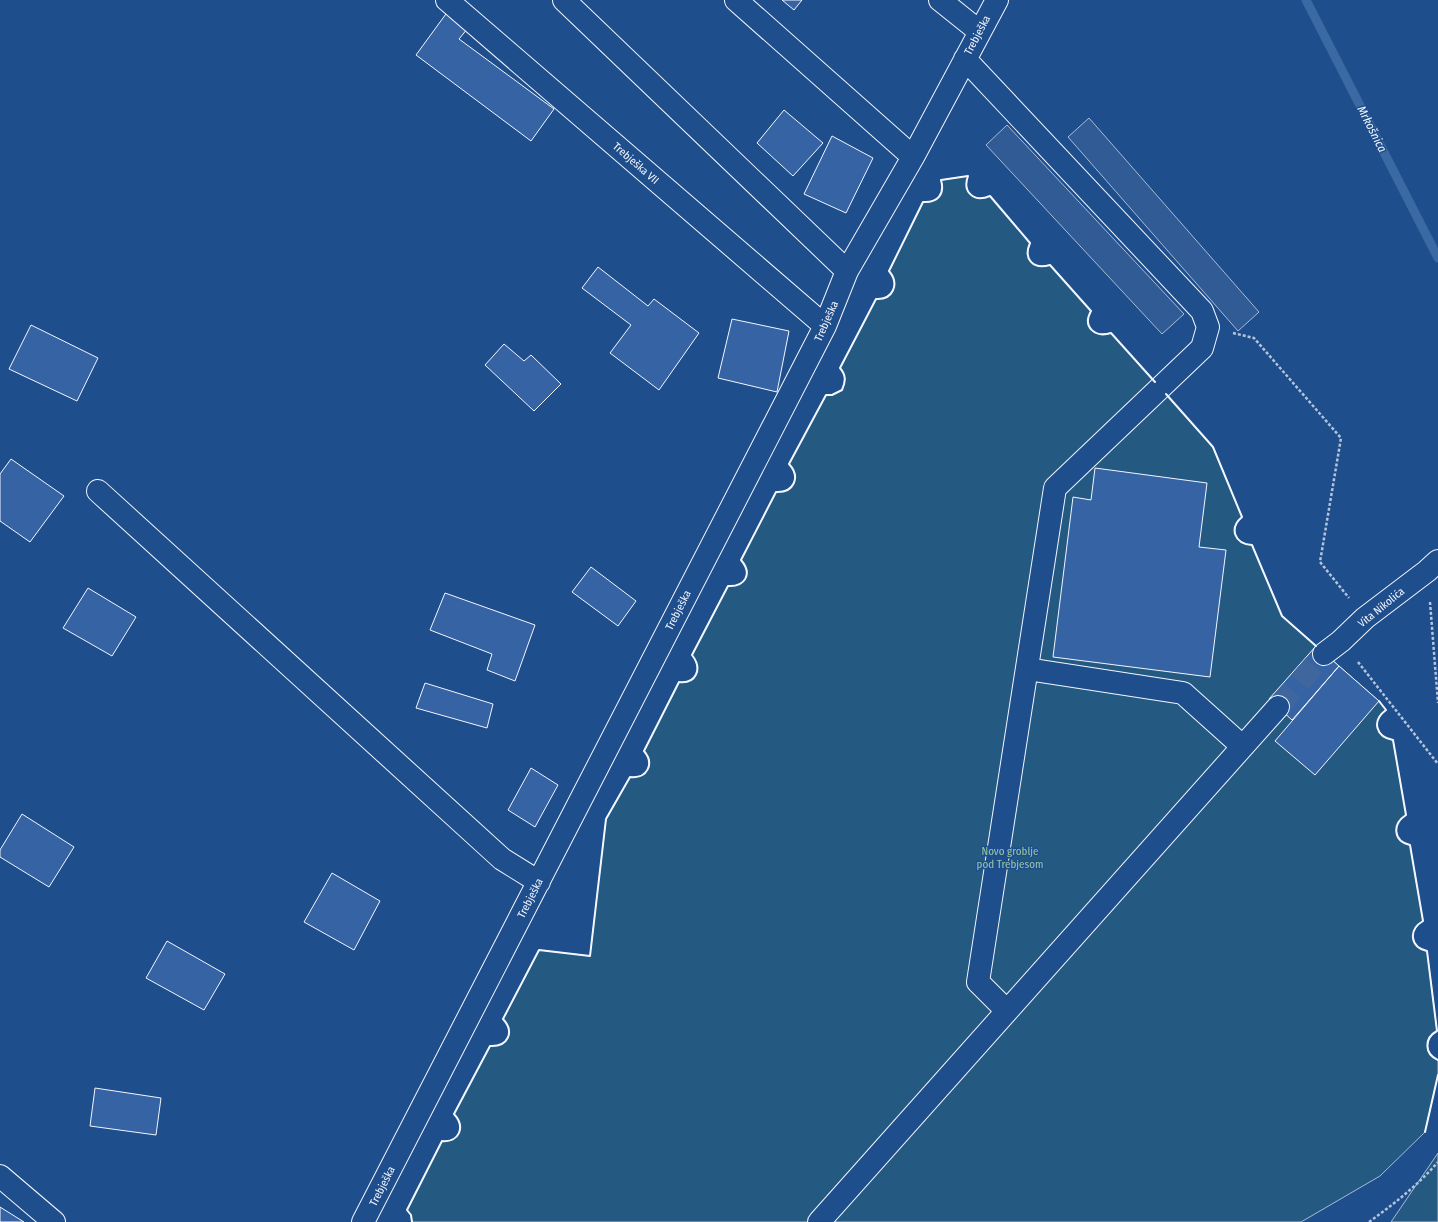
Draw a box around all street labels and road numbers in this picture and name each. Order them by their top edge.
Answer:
street label: Trebješka [962,13,993,57]
street label: Trebješka VII [610,140,661,187]
street label: Trebješka [812,299,841,343]
street label: Vita Nikolića [1356,585,1407,630]
street label: Trebješka [663,588,694,632]
street label: Trebješka [515,876,546,920]
street label: Trebješka [367,1164,398,1208]

